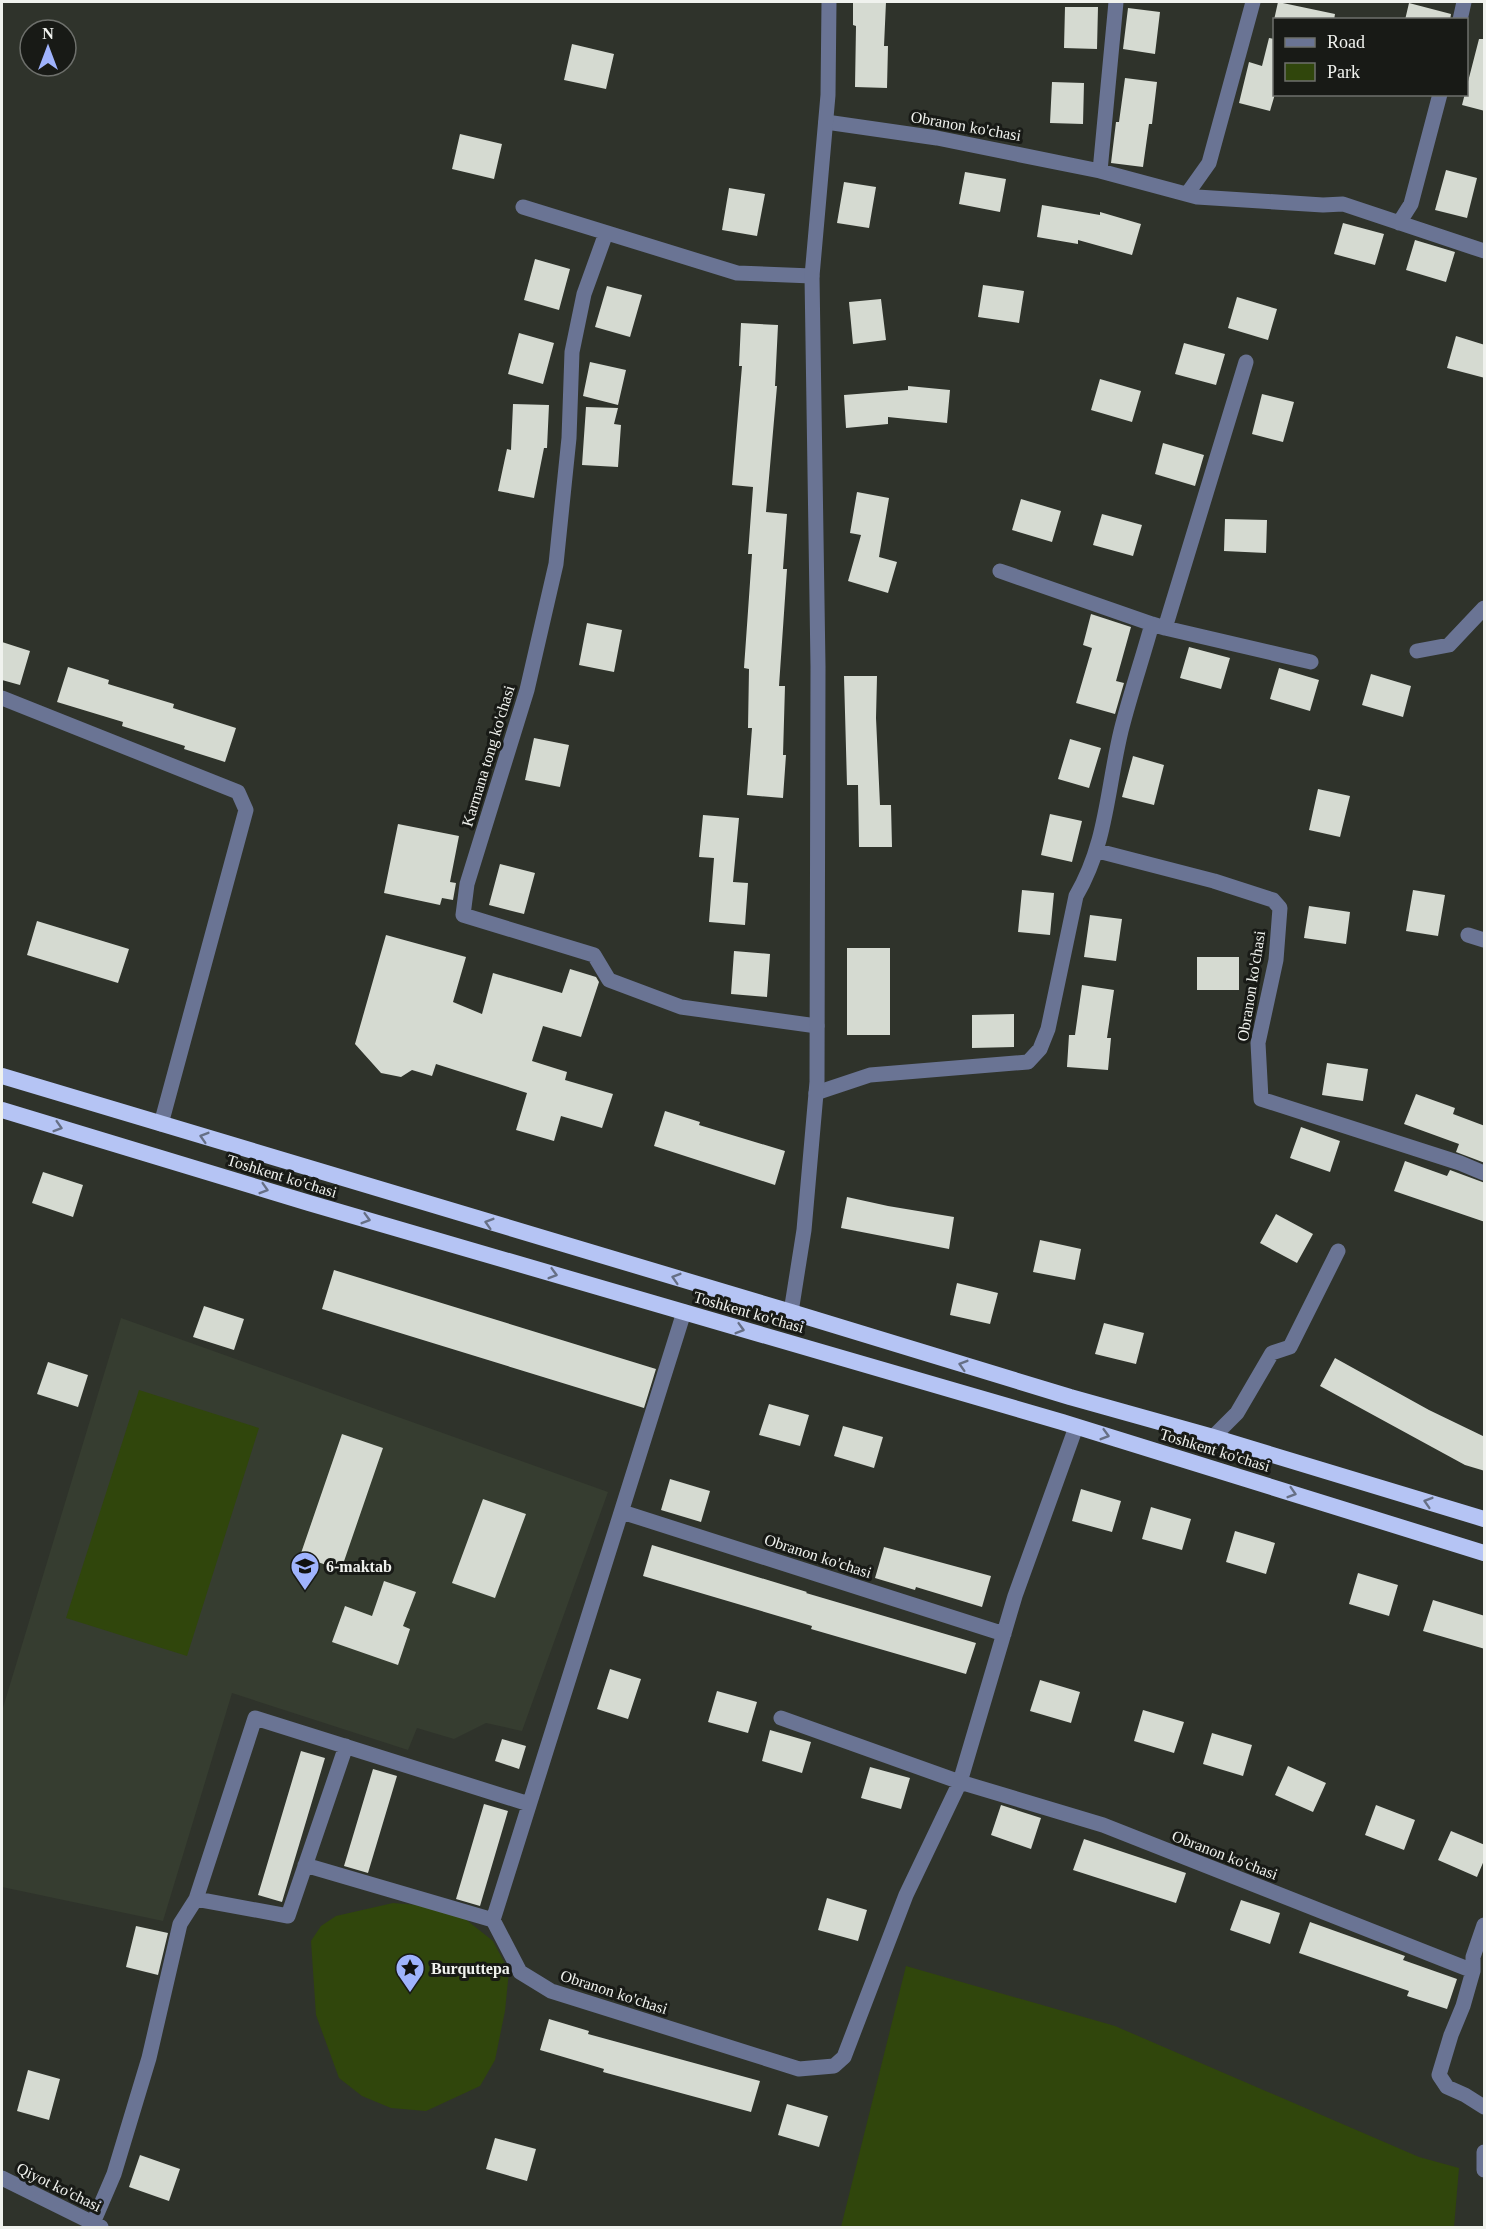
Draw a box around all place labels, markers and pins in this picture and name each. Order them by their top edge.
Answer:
school or university icon: 6-maktab [289,1550,321,1592]
place label: 6-maktab [326,1558,392,1575]
place icon: Burquttepa [394,1952,426,1994]
place label: Burquttepa [431,1960,510,1978]

